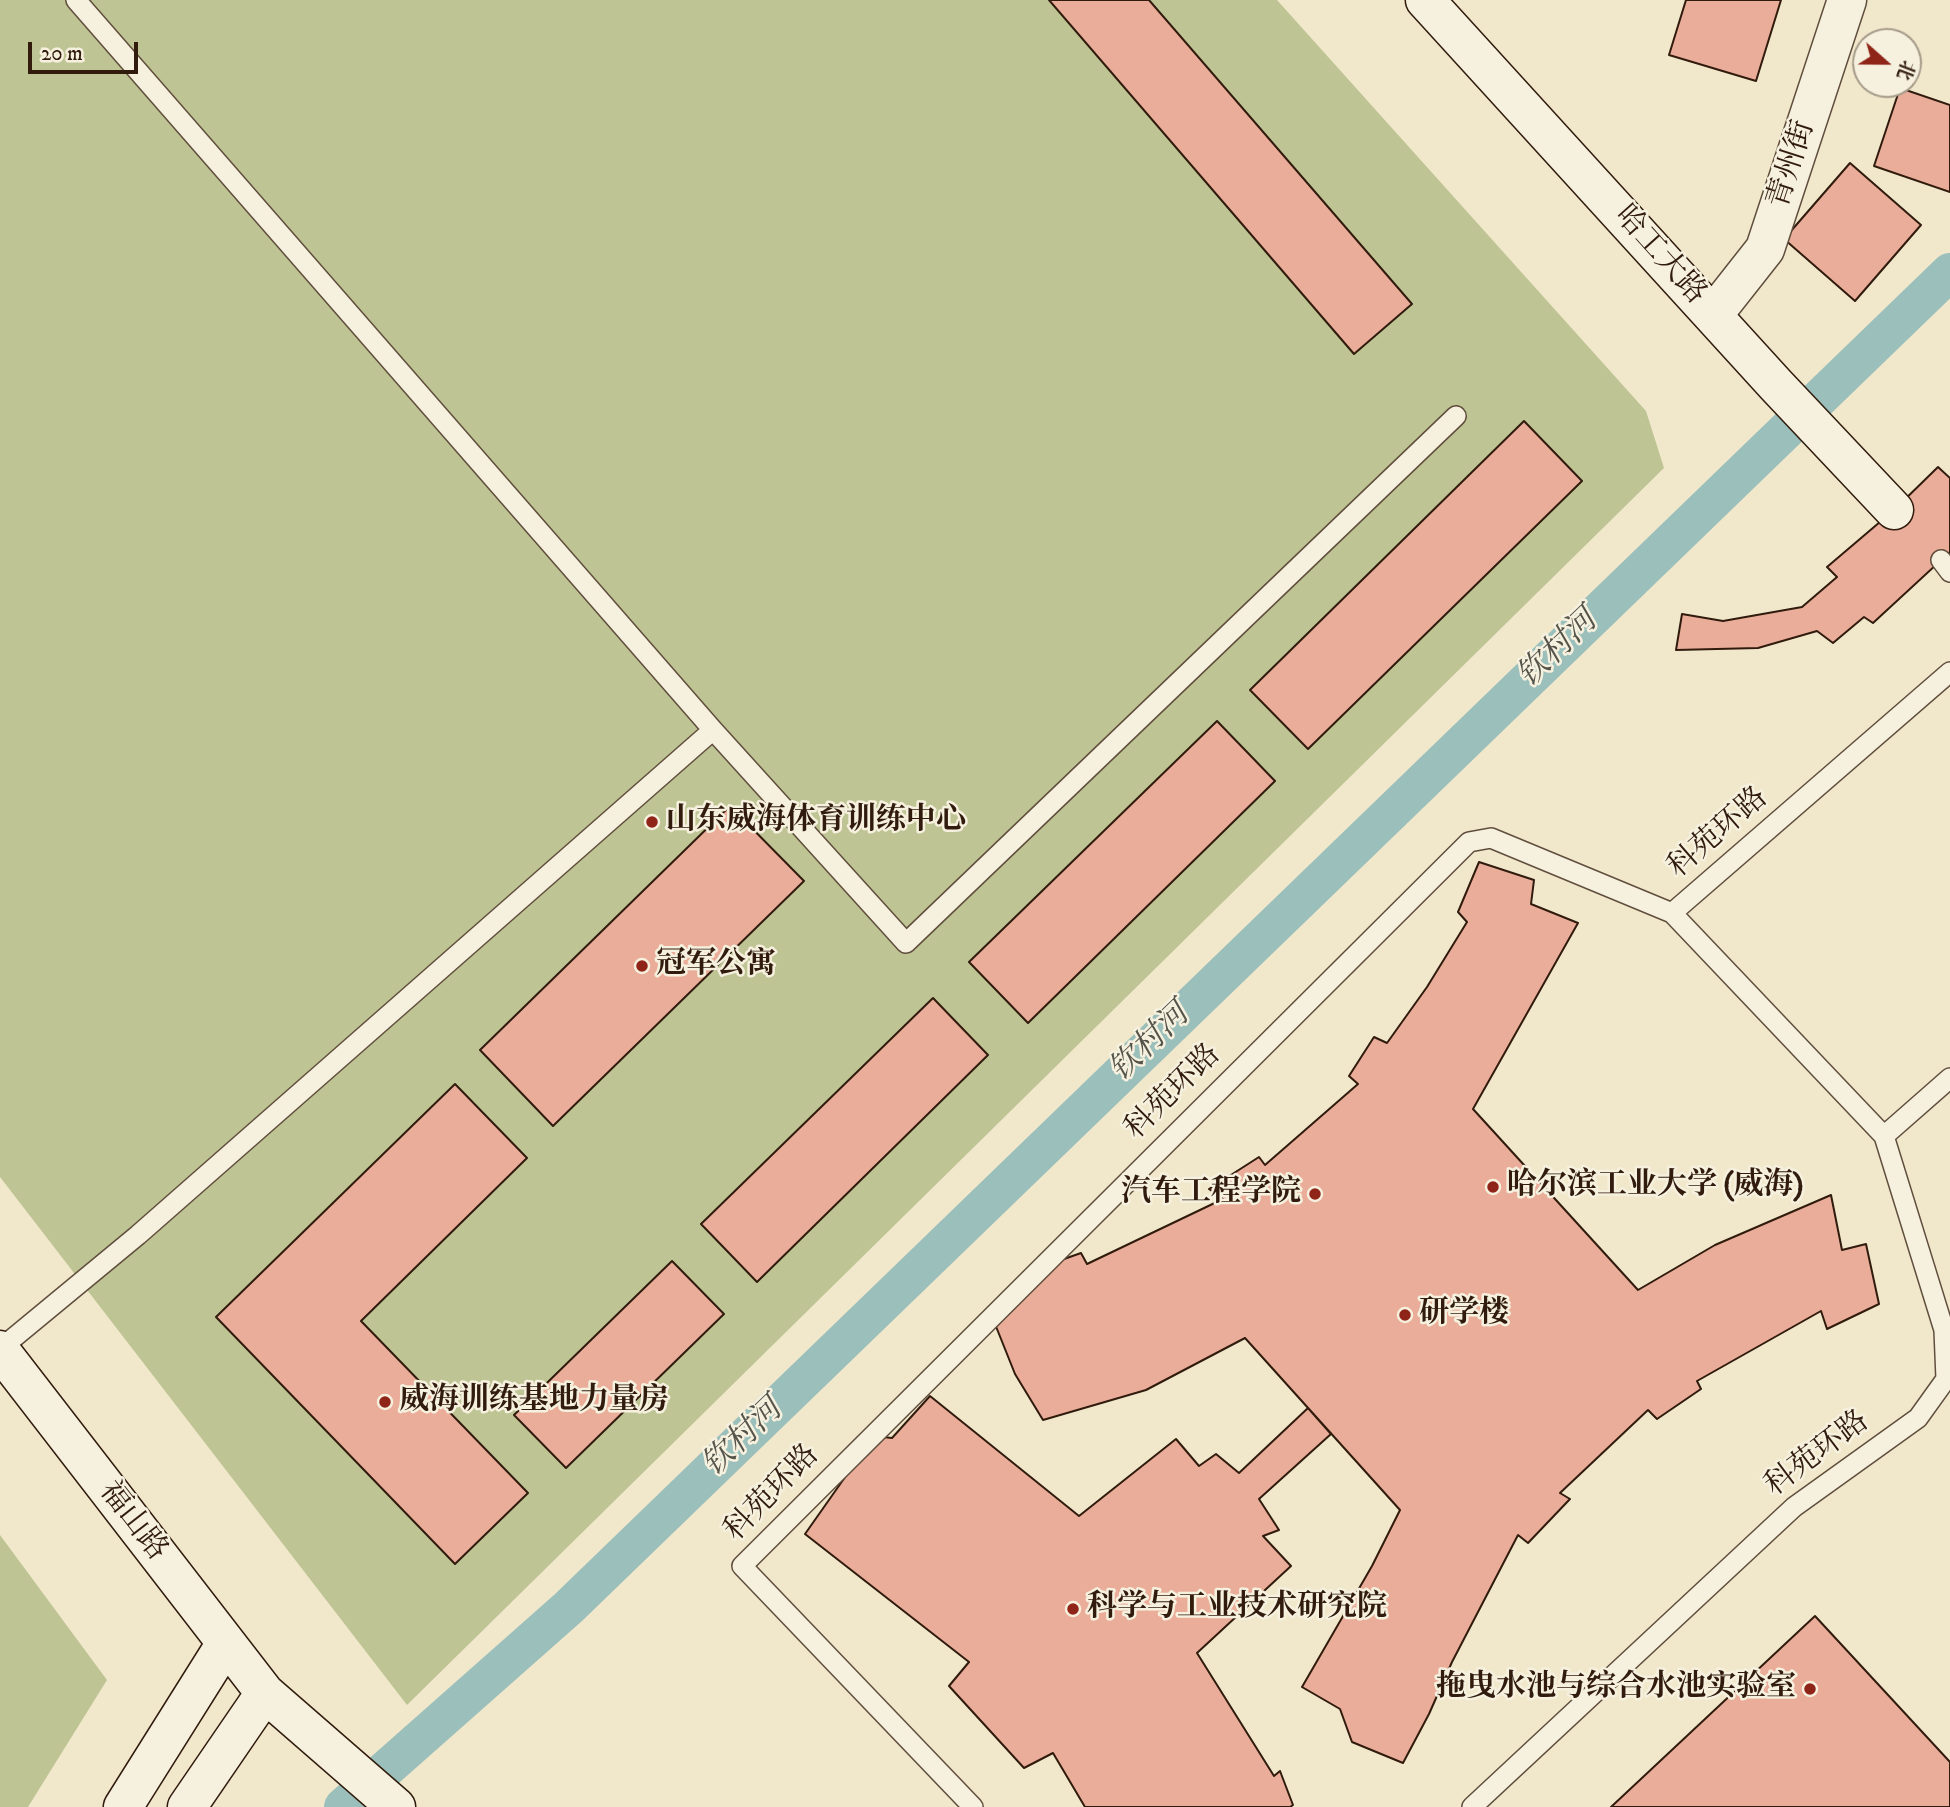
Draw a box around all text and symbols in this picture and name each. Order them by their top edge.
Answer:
scale bar [32,28,142,72]
north arrow [1852,28,1922,98]
text: 20 m [41,41,83,67]
text: 北 [1891,57,1919,83]
street label: 青州街 [1762,117,1824,213]
street label: 哈工大路 [1605,199,1713,313]
water label: 钦村河 [1511,603,1607,697]
street label: 科苑环路 [1662,781,1776,887]
place label: 山东威海体育训练中心 [666,804,966,840]
marker: 山东威海体育训练中心 [644,814,660,830]
place label: 冠军公寓 [656,948,776,984]
marker: 冠军公寓 [634,958,650,974]
water label: 钦村河 [1103,997,1199,1091]
street label: 科苑环路 [1119,1038,1229,1148]
place label: 哈尔滨工业大学 (威海) [1507,1169,1803,1205]
place label: 汽车工程学院 [1121,1176,1301,1212]
marker: 哈尔滨工业大学 (威海) [1485,1179,1501,1195]
marker: 汽车工程学院 [1307,1186,1323,1202]
place label: 研学楼 [1419,1297,1509,1333]
marker: 研学楼 [1397,1307,1413,1323]
place label: 威海训练基地力量房 [399,1384,669,1420]
water label: 钦村河 [696,1392,792,1486]
marker: 威海训练基地力量房 [377,1394,393,1410]
street label: 科苑环路 [1759,1405,1877,1505]
street label: 科苑环路 [718,1438,828,1550]
street label: 福山路 [90,1475,174,1569]
place label: 科学与工业技术研究院 [1087,1591,1387,1627]
marker: 科学与工业技术研究院 [1065,1601,1081,1617]
place label: 拖曳水池与综合水池实验室 [1436,1671,1796,1707]
marker: 拖曳水池与综合水池实验室 [1802,1681,1818,1697]

